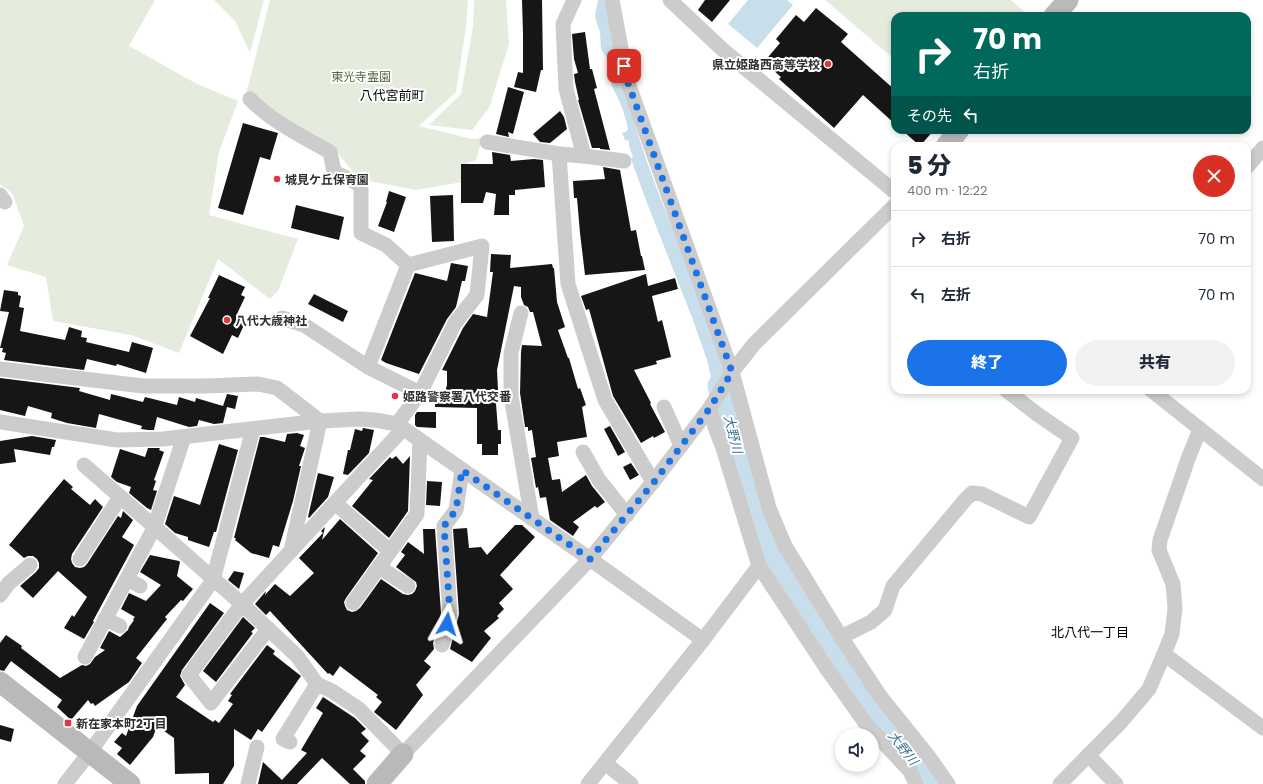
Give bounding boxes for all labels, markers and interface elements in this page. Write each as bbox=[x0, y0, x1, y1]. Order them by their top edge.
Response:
text: 70 m bbox=[973, 20, 1042, 59]
icon: right bbox=[907, 28, 959, 80]
pin bbox=[607, 49, 641, 83]
icon: arrive bbox=[613, 55, 635, 77]
place label: 県立姫路西高等学校 bbox=[712, 56, 820, 73]
marker: 県立姫路西高等学校 bbox=[823, 59, 833, 69]
text: 右折 bbox=[973, 59, 1009, 84]
park label: 東光寺霊園 bbox=[331, 68, 391, 85]
district label: 八代宮前町 bbox=[359, 86, 425, 105]
icon: left bbox=[960, 104, 982, 126]
text: その先 bbox=[907, 105, 952, 126]
text: 5 分 bbox=[907, 149, 951, 182]
button: close bbox=[1193, 155, 1235, 197]
place label: 城見ケ丘保育園 bbox=[285, 171, 369, 188]
marker: 城見ケ丘保育園 bbox=[272, 174, 282, 184]
text: 400 m · 12:22 bbox=[907, 181, 987, 200]
icon: right bbox=[907, 228, 929, 250]
text: 右折 bbox=[941, 228, 971, 249]
text: 70 m bbox=[1198, 228, 1235, 249]
icon: left bbox=[907, 284, 929, 306]
text: 左折 bbox=[941, 284, 971, 305]
text: 70 m bbox=[1198, 284, 1235, 305]
place label: 八代大歳神社 bbox=[235, 312, 307, 329]
marker: 八代大歳神社 bbox=[222, 315, 232, 325]
button: 終了 bbox=[907, 340, 1067, 386]
button: 共有 bbox=[1075, 340, 1235, 386]
place label: 姫路警察署八代交番 bbox=[403, 388, 512, 405]
marker: 姫路警察署八代交番 bbox=[390, 391, 400, 401]
water label: 大野川 bbox=[719, 413, 747, 457]
position arrow bbox=[426, 603, 468, 645]
district label: 北八代一丁目 bbox=[1051, 623, 1129, 642]
place label: 新在家本町2丁目 bbox=[76, 715, 167, 732]
marker: 新在家本町2丁目 bbox=[63, 718, 73, 728]
water label: 大野川 bbox=[884, 727, 924, 771]
map controls bbox=[835, 728, 879, 772]
button: sound bbox=[835, 728, 879, 772]

